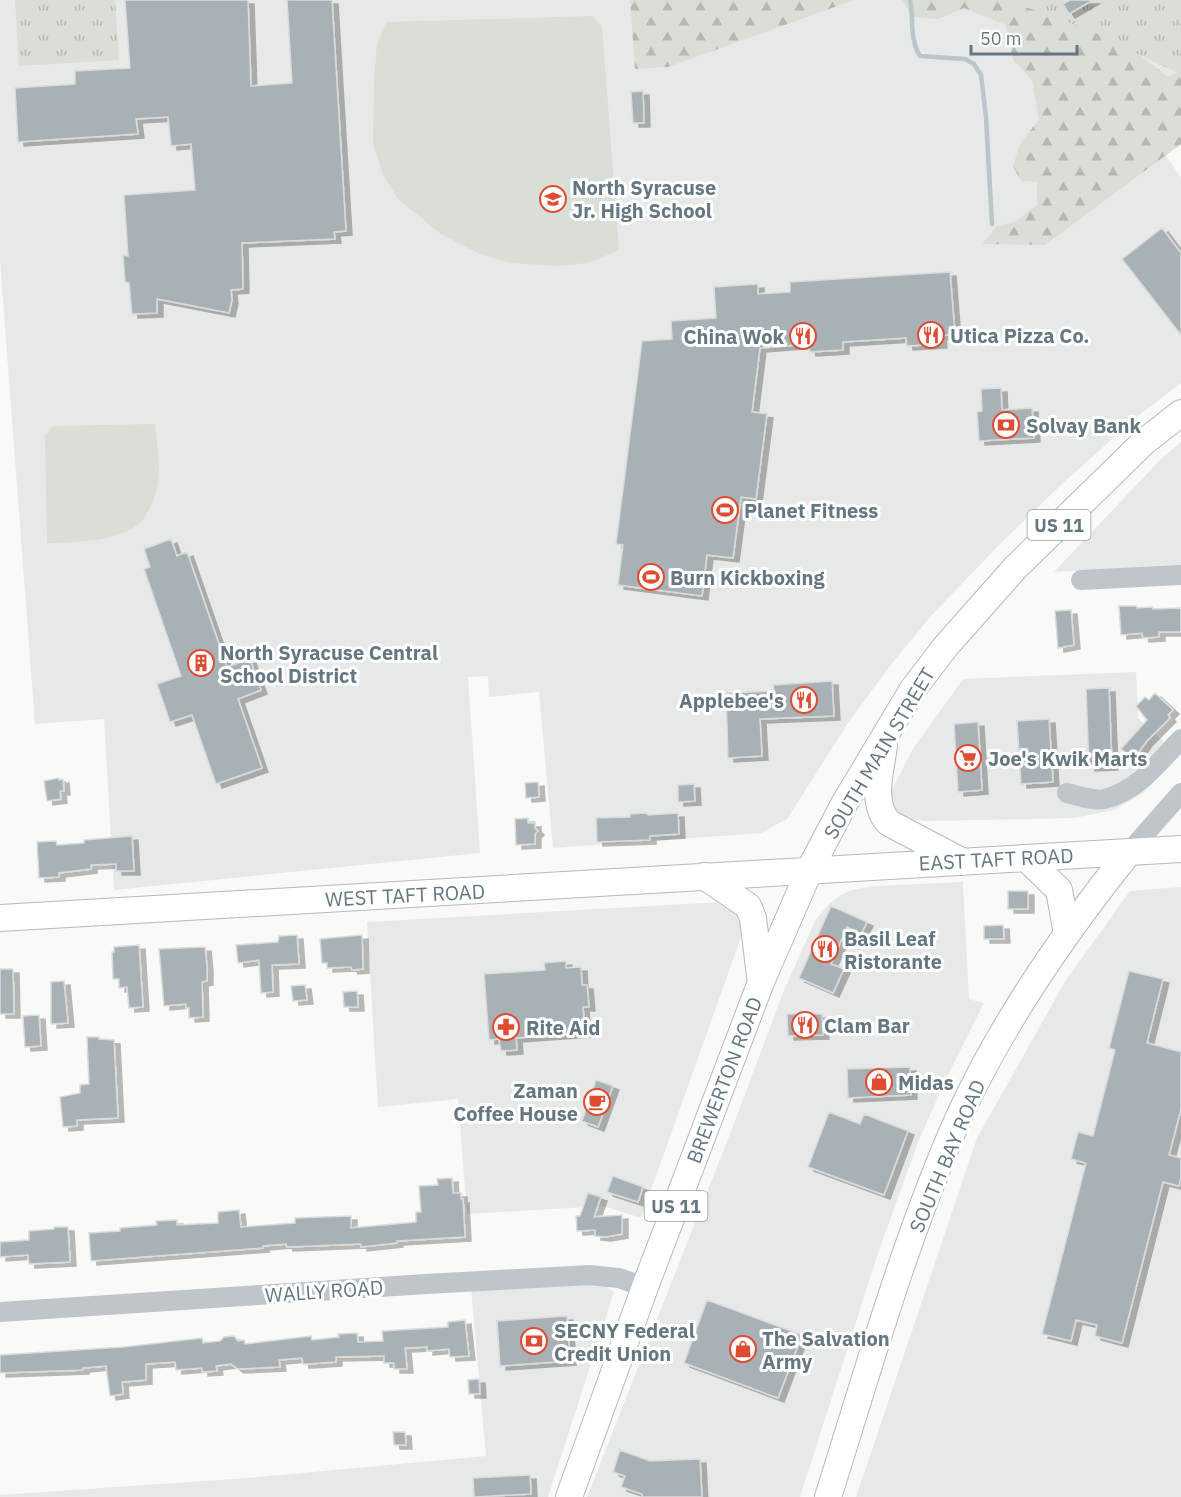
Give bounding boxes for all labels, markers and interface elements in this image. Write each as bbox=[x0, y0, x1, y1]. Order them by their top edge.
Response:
scale bar bbox=[971, 18, 1078, 56]
text: 50 m bbox=[980, 27, 1022, 50]
place label: North Syracuse Jr. High School bbox=[572, 174, 716, 224]
school or university icon: North Syracuse Jr. High School bbox=[538, 184, 568, 214]
restaurant icon: Utica Pizza Co. bbox=[916, 320, 946, 350]
restaurant icon: China Wok bbox=[788, 321, 818, 351]
place label: Utica Pizza Co. bbox=[950, 322, 1090, 349]
place label: China Wok bbox=[684, 323, 784, 350]
bank icon: Solvay Bank bbox=[991, 410, 1021, 440]
place label: Solvay Bank bbox=[1026, 412, 1142, 439]
sports icon: Planet Fitness bbox=[710, 495, 740, 525]
place label: Planet Fitness bbox=[744, 497, 878, 524]
road number: US 11 bbox=[1028, 510, 1090, 540]
sports icon: Burn Kickboxing bbox=[636, 562, 666, 592]
place label: Burn Kickboxing bbox=[670, 564, 825, 591]
place label: North Syracuse Central School District bbox=[220, 639, 438, 689]
building icon: North Syracuse Central School District bbox=[186, 648, 216, 678]
street label: SOUTH MAIN STREET bbox=[817, 662, 941, 844]
restaurant icon: Applebee's bbox=[789, 685, 819, 715]
place label: Applebee's bbox=[679, 687, 784, 714]
supermarket icon: Joe's Kwik Marts bbox=[953, 743, 983, 773]
place label: Joe's Kwik Marts bbox=[988, 745, 1147, 772]
street label: EAST TAFT ROAD bbox=[918, 841, 1074, 877]
street label: WEST TAFT ROAD bbox=[324, 877, 486, 913]
place label: Basil Leaf Ristorante bbox=[844, 925, 942, 975]
restaurant icon: Basil Leaf Ristorante bbox=[810, 934, 840, 964]
street label: BREWERTON ROAD bbox=[680, 993, 768, 1167]
restaurant icon: Clam Bar bbox=[790, 1010, 820, 1040]
pharmacy icon: Rite Aid bbox=[491, 1012, 521, 1042]
place label: Clam Bar bbox=[824, 1012, 910, 1039]
place label: Rite Aid bbox=[526, 1014, 600, 1041]
shop icon: Midas bbox=[864, 1067, 894, 1097]
place label: Midas bbox=[898, 1069, 954, 1096]
street label: SOUTH BAY ROAD bbox=[903, 1075, 991, 1237]
place label: Zaman Coffee House bbox=[453, 1077, 578, 1127]
cafe icon: Zaman Coffee House bbox=[582, 1087, 612, 1117]
road number: US 11 bbox=[644, 1191, 708, 1221]
street label: WALLY ROAD bbox=[264, 1273, 384, 1309]
place label: SECNY Federal Credit Union bbox=[554, 1317, 695, 1367]
place label: The Salvation Army bbox=[762, 1325, 890, 1375]
bank icon: SECNY Federal Credit Union bbox=[519, 1326, 549, 1356]
shop icon: The Salvation Army bbox=[728, 1334, 758, 1364]

